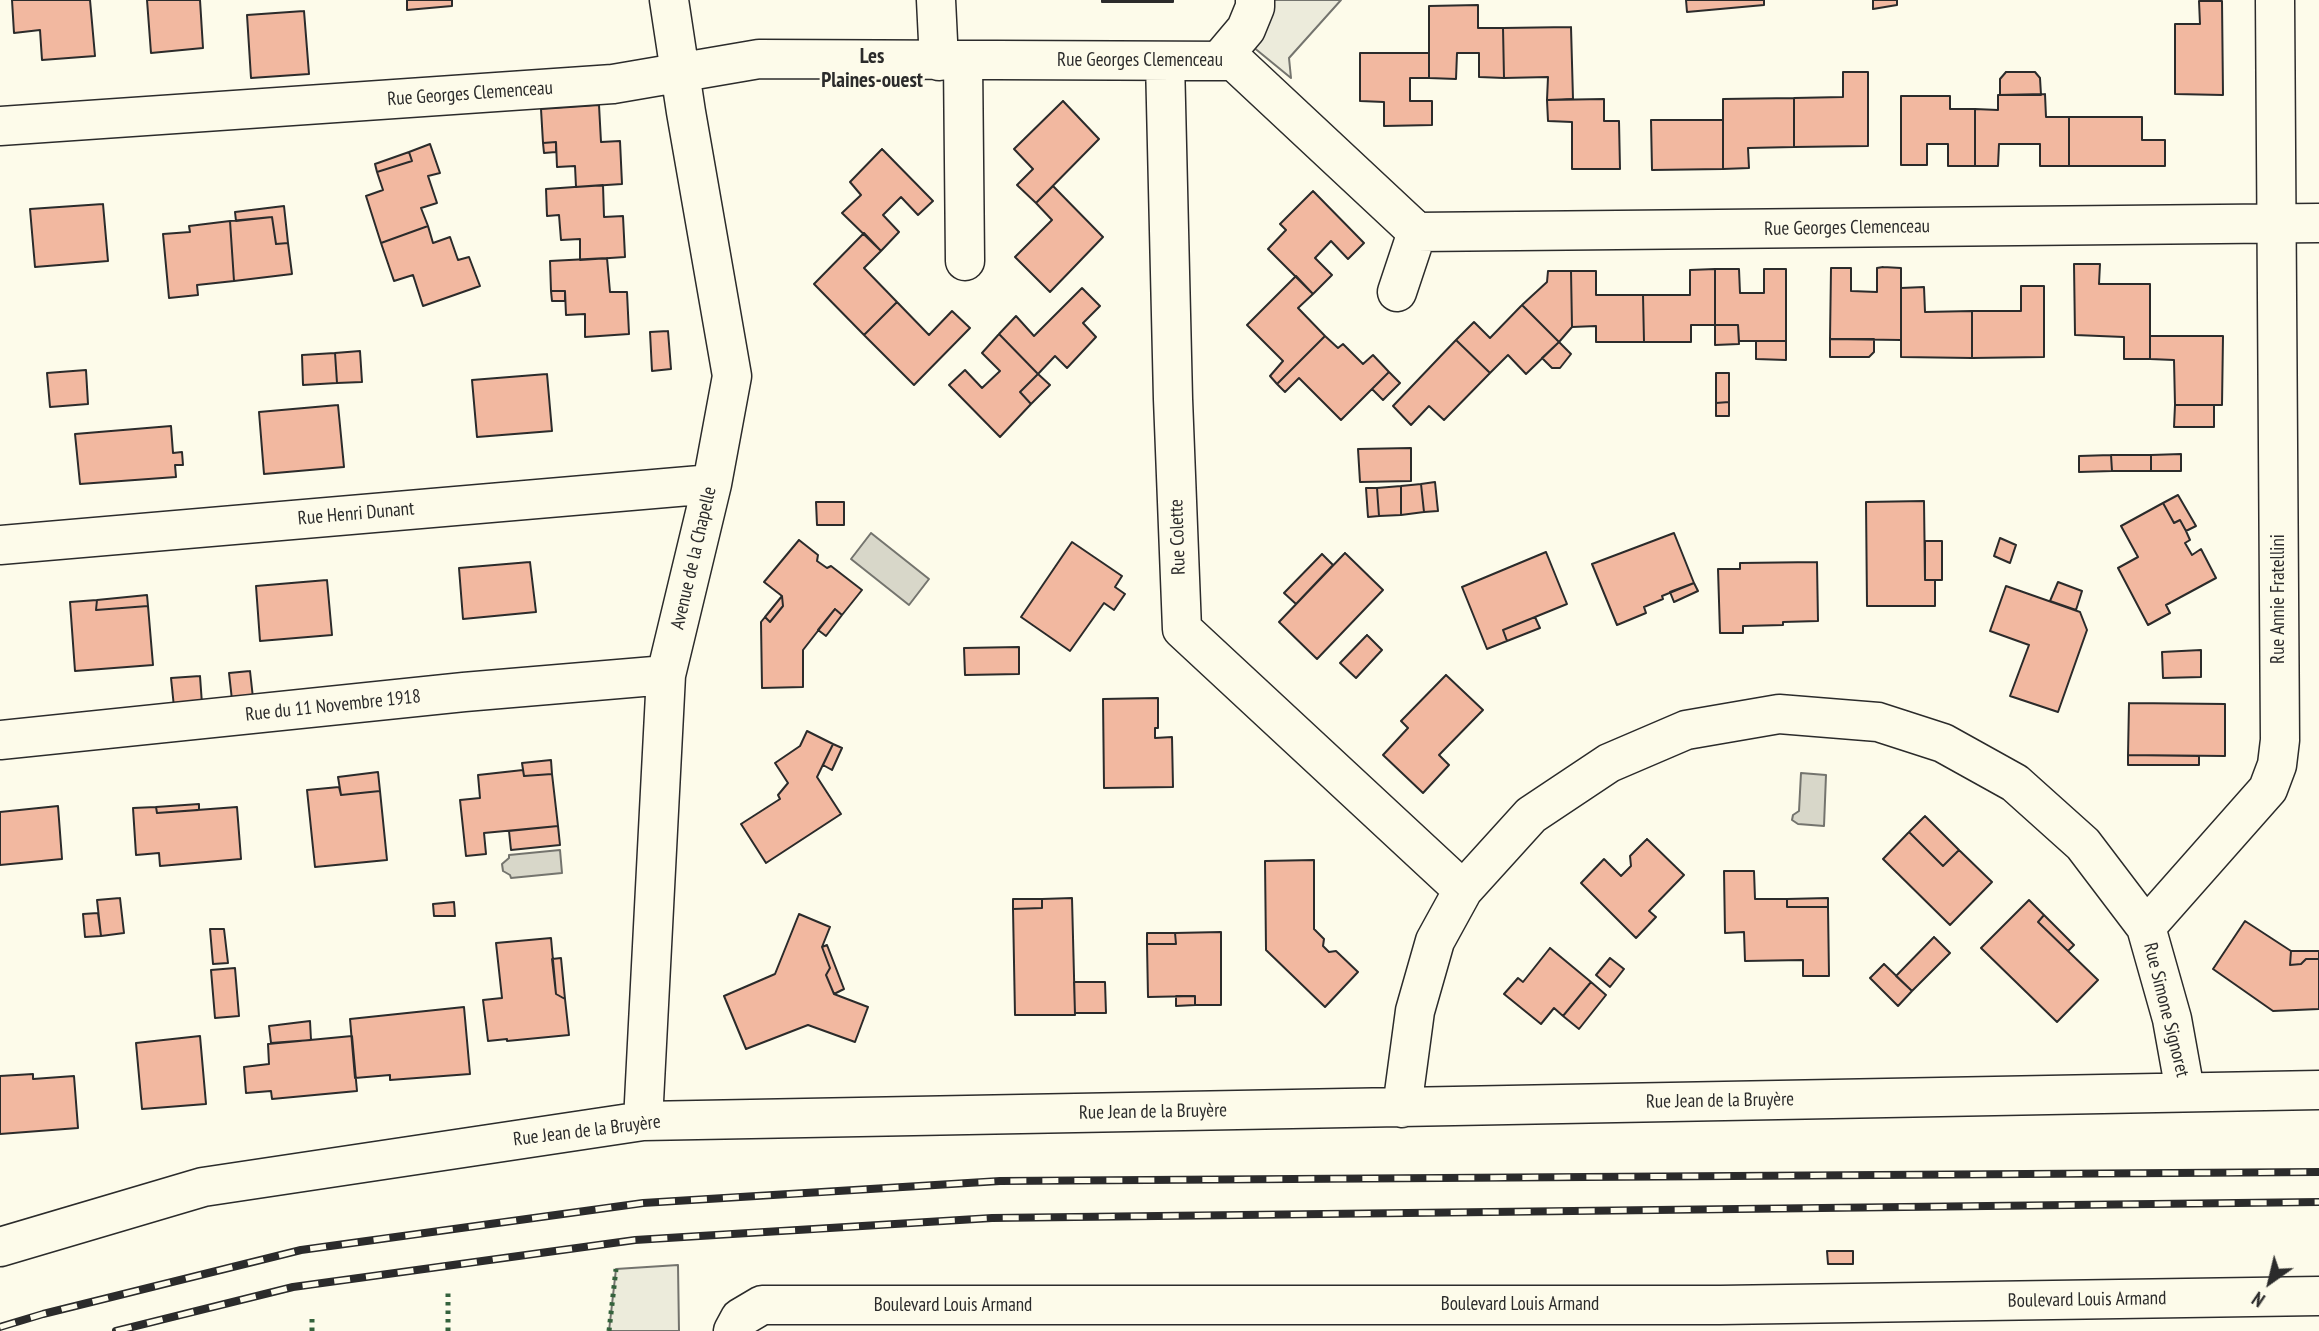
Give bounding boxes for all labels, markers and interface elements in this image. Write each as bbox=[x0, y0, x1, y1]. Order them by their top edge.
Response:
district label: Les Plaines-ouest bbox=[821, 44, 923, 94]
street label: Rue Georges Clemenceau bbox=[1057, 50, 1223, 72]
street label: Rue Georges Clemenceau bbox=[386, 77, 554, 111]
street label: Rue Georges Clemenceau bbox=[1764, 215, 1930, 241]
street label: Avenue de la Chapelle bbox=[667, 484, 721, 632]
street label: Rue Henri Dunant bbox=[297, 498, 415, 530]
street label: Rue Colette bbox=[1165, 499, 1191, 575]
street label: Rue Annie Fratellini bbox=[2268, 534, 2290, 664]
street label: Rue du 11 Novembre 1918 bbox=[244, 685, 422, 727]
street label: Rue Simone Signoret bbox=[2138, 940, 2194, 1080]
street label: Rue Jean de la Bruyère bbox=[1646, 1088, 1794, 1114]
street label: Rue Jean de la Bruyère bbox=[1079, 1099, 1227, 1125]
street label: Rue Jean de la Bruyère bbox=[512, 1111, 662, 1151]
north arrow bbox=[2235, 1247, 2305, 1317]
street label: Boulevard Louis Armand bbox=[2008, 1287, 2166, 1313]
text: N bbox=[2247, 1287, 2269, 1312]
street label: Boulevard Louis Armand bbox=[1441, 1294, 1599, 1316]
street label: Boulevard Louis Armand bbox=[874, 1295, 1032, 1317]

